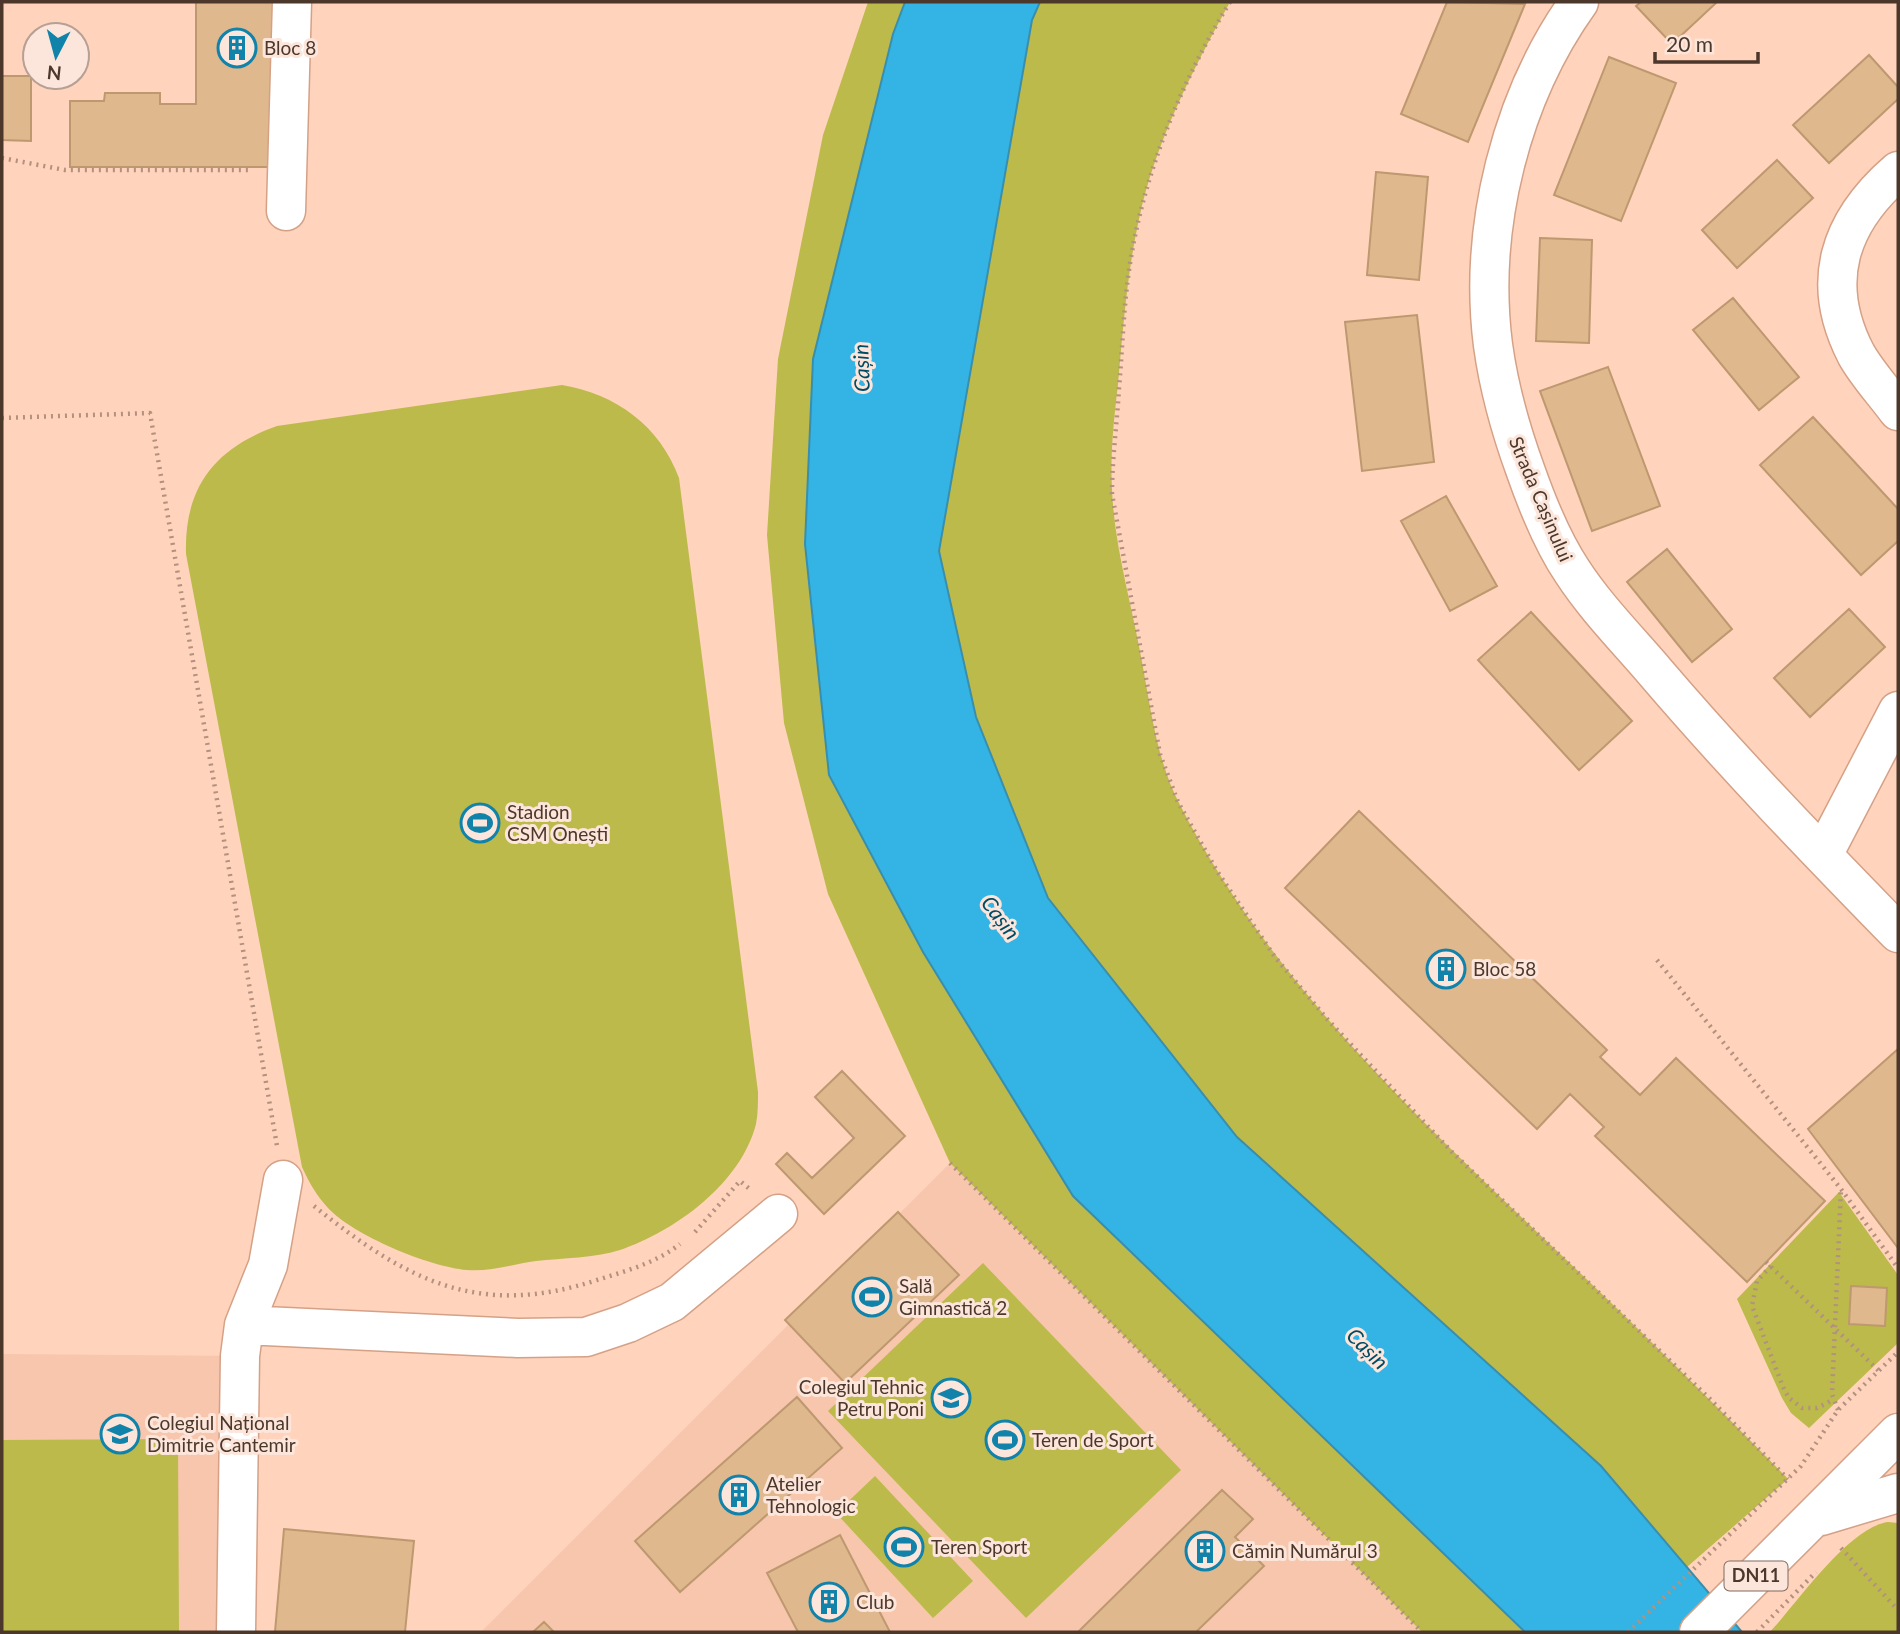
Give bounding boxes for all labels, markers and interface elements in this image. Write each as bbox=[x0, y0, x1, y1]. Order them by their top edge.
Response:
north arrow bbox=[21, 21, 91, 91]
scale bar bbox=[1655, 21, 1758, 65]
building icon: Bloc 8 bbox=[216, 27, 258, 69]
text: 20 m bbox=[1666, 31, 1713, 56]
place label: Bloc 8 bbox=[264, 36, 316, 59]
text: N bbox=[46, 61, 63, 86]
water label: Cașin bbox=[847, 344, 874, 393]
street label: Strada Cașinului bbox=[1505, 433, 1578, 565]
place label: Stadion CSM Onești bbox=[507, 800, 608, 845]
sports icon: Stadion CSM Onești bbox=[459, 802, 501, 844]
water label: Cașin bbox=[977, 890, 1026, 944]
building icon: Bloc 58 bbox=[1425, 948, 1467, 990]
place label: Bloc 58 bbox=[1473, 957, 1536, 980]
place label: Sală Gimnastică 2 bbox=[899, 1274, 1007, 1319]
sports icon: Sală Gimnastică 2 bbox=[851, 1276, 893, 1318]
water label: Cașin bbox=[1342, 1322, 1394, 1374]
place label: Colegiul Tehnic Petru Poni bbox=[799, 1375, 924, 1420]
school or university icon: Colegiul Tehnic Petru Poni bbox=[930, 1377, 972, 1419]
place label: Colegiul Național Dimitrie Cantemir bbox=[147, 1411, 296, 1456]
school or university icon: Colegiul Național Dimitrie Cantemir bbox=[99, 1413, 141, 1455]
sports icon: Teren de Sport bbox=[984, 1419, 1026, 1461]
place label: Teren de Sport bbox=[1032, 1428, 1154, 1451]
place label: Atelier Tehnologic bbox=[766, 1472, 856, 1517]
building icon: Atelier Tehnologic bbox=[718, 1474, 760, 1516]
sports icon: Teren Sport bbox=[883, 1526, 925, 1568]
building icon: Cămin Numărul 3 bbox=[1184, 1530, 1226, 1572]
place label: Teren Sport bbox=[931, 1535, 1027, 1558]
place label: Cămin Numărul 3 bbox=[1232, 1539, 1378, 1562]
road number: DN11 bbox=[1724, 1562, 1788, 1590]
building icon: Club bbox=[808, 1581, 850, 1623]
place label: Club bbox=[856, 1590, 894, 1613]

